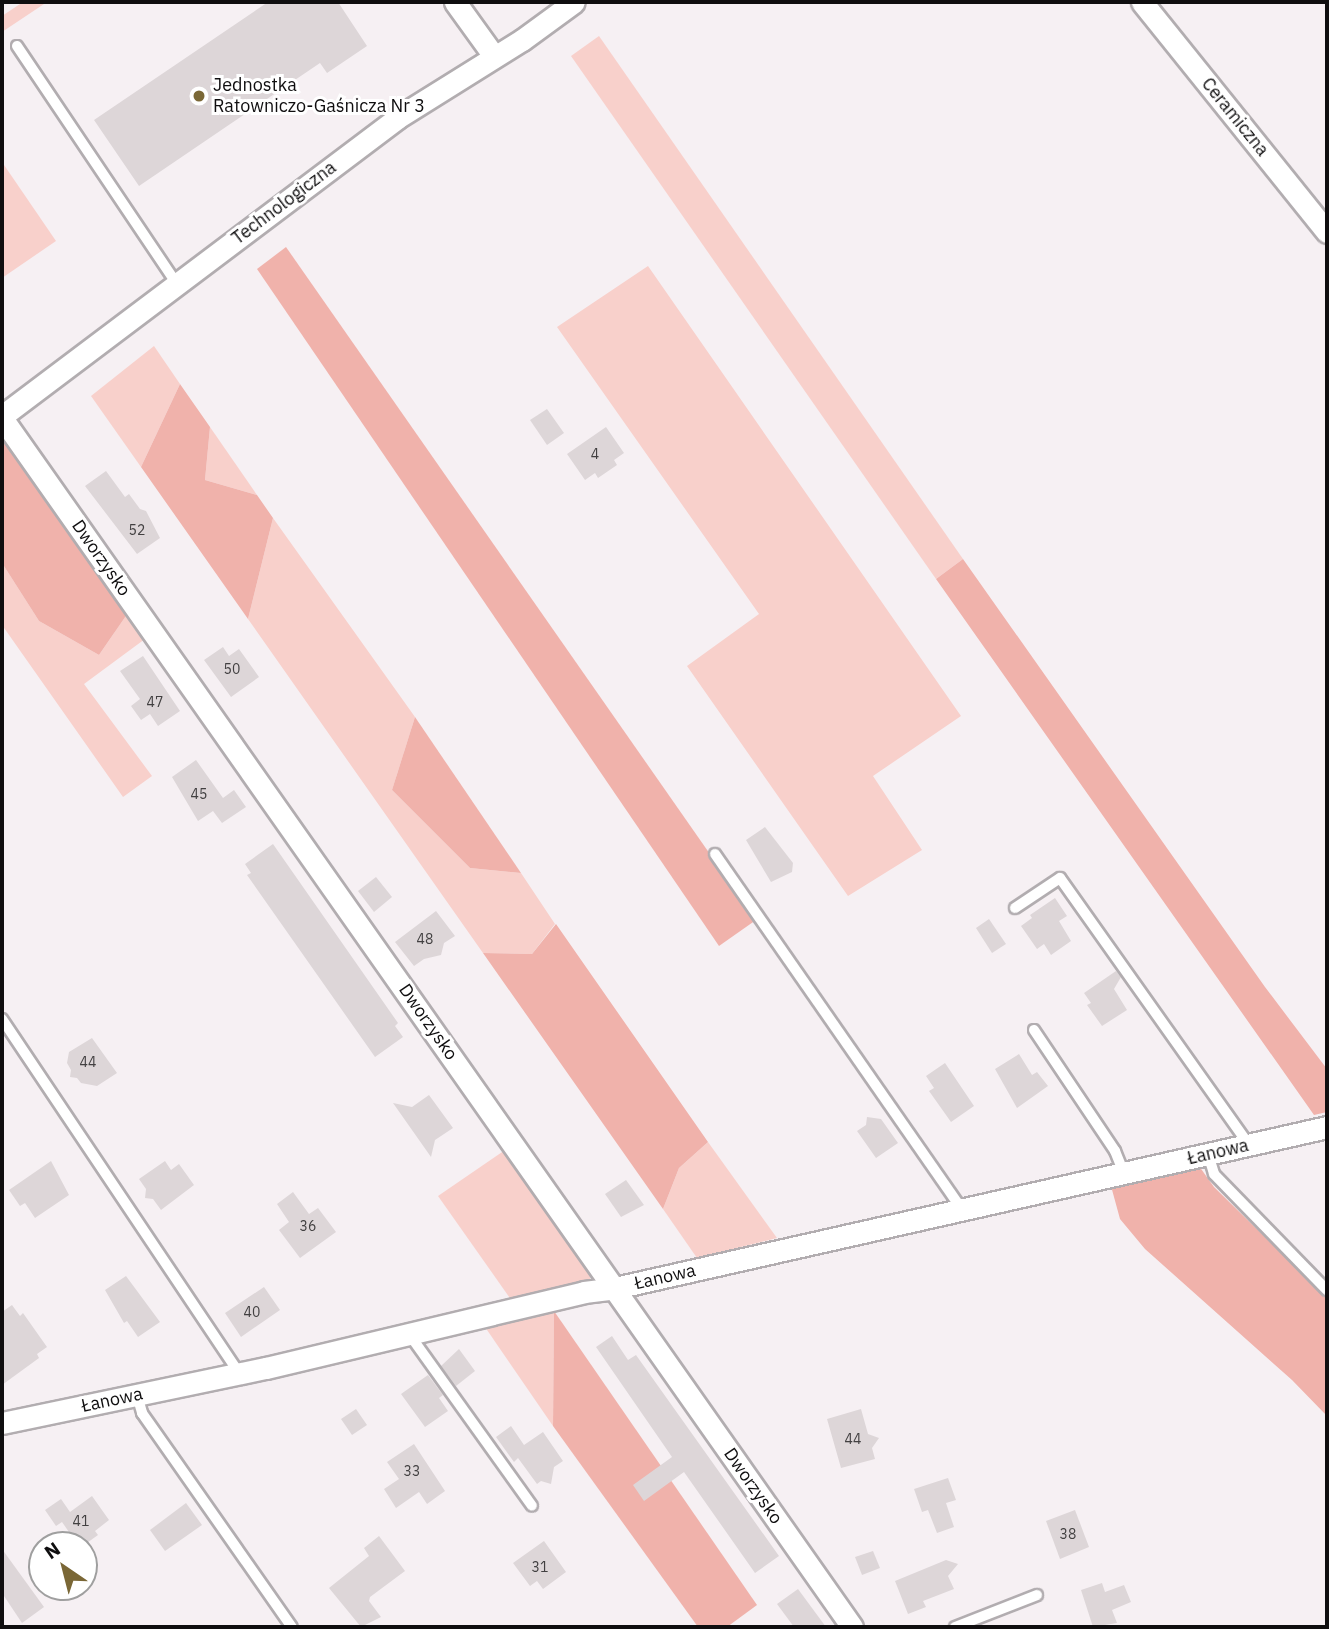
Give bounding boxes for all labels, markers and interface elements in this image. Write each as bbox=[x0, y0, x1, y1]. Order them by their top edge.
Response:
street label: Ceramiczna bbox=[1197, 73, 1273, 161]
place label: Jednostka Ratowniczo-Gaśnicza Nr 3 bbox=[213, 75, 425, 118]
marker: Jednostka Ratowniczo-Gaśnicza Nr 3 bbox=[191, 88, 207, 104]
street label: Technologiczna bbox=[228, 157, 340, 249]
house number: 4 bbox=[591, 446, 599, 462]
street label: Dworzysko bbox=[67, 516, 135, 600]
house number: 52 bbox=[129, 522, 145, 538]
house number: 50 bbox=[224, 661, 240, 677]
house number: 47 bbox=[147, 694, 163, 710]
house number: 45 bbox=[191, 786, 207, 802]
house number: 48 bbox=[417, 931, 433, 947]
street label: Dworzysko bbox=[394, 980, 462, 1064]
house number: 44 bbox=[80, 1054, 96, 1070]
street label: Łanowa bbox=[1185, 1134, 1251, 1170]
house number: 36 bbox=[300, 1218, 316, 1234]
street label: Łanowa bbox=[632, 1259, 698, 1295]
house number: 40 bbox=[244, 1304, 260, 1320]
street label: Łanowa bbox=[79, 1383, 145, 1417]
house number: 44 bbox=[845, 1431, 861, 1447]
street label: Dworzysko bbox=[719, 1444, 787, 1528]
house number: 33 bbox=[404, 1463, 420, 1479]
house number: 41 bbox=[73, 1513, 89, 1529]
house number: 38 bbox=[1060, 1526, 1076, 1542]
north arrow bbox=[28, 1531, 98, 1601]
text: N bbox=[40, 1537, 65, 1564]
house number: 31 bbox=[532, 1559, 548, 1575]

